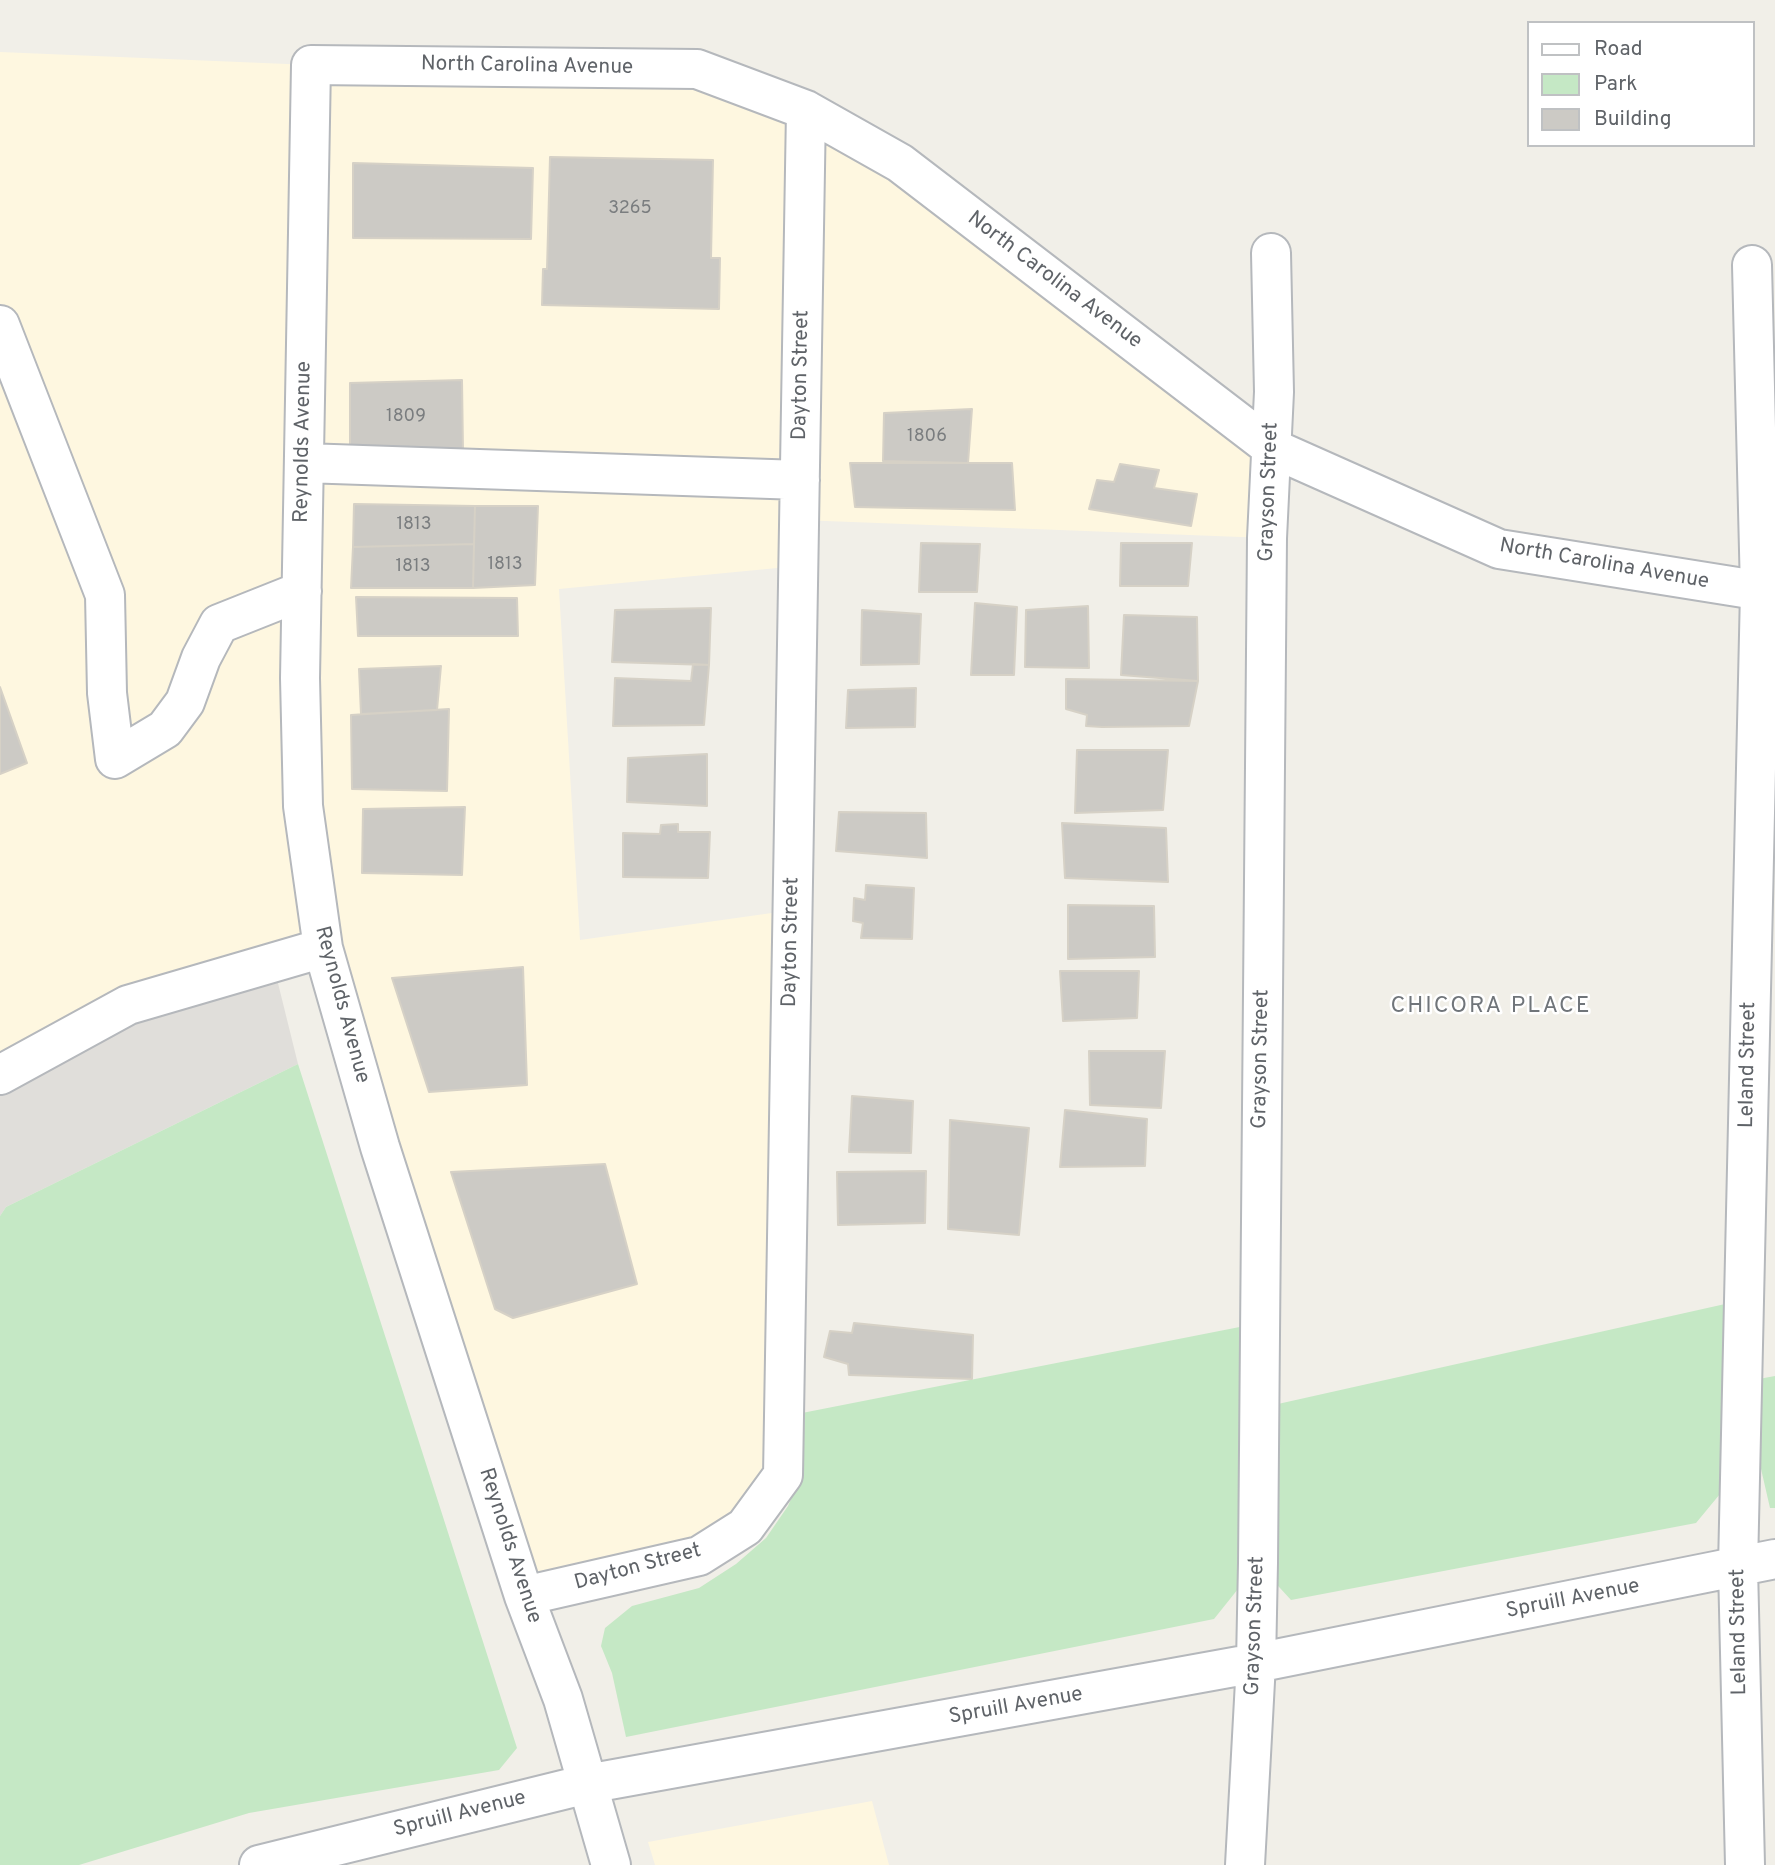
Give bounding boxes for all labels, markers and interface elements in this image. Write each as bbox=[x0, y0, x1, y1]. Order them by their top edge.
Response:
legend bbox=[1526, 21, 1754, 147]
text: Road bbox=[1594, 36, 1643, 63]
street label: North Carolina Avenue bbox=[421, 53, 633, 81]
text: Park bbox=[1594, 71, 1637, 98]
text: Building bbox=[1594, 106, 1672, 133]
house number: 3265 bbox=[608, 198, 652, 220]
street label: North Carolina Avenue bbox=[962, 207, 1146, 355]
street label: Dayton Street bbox=[788, 310, 816, 440]
street label: Reynolds Avenue bbox=[290, 361, 318, 523]
house number: 1809 bbox=[386, 406, 426, 428]
street label: Grayson Street bbox=[1255, 422, 1285, 562]
house number: 1806 bbox=[907, 426, 947, 448]
house number: 1813 bbox=[396, 514, 432, 536]
street label: North Carolina Avenue bbox=[1497, 534, 1711, 596]
house number: 1813 bbox=[487, 554, 523, 576]
house number: 1813 bbox=[395, 556, 431, 578]
street label: Dayton Street bbox=[778, 877, 806, 1007]
street label: Reynolds Avenue bbox=[308, 924, 374, 1086]
street label: Grayson Street bbox=[1248, 989, 1276, 1129]
district label: CHICORA PLACE bbox=[1392, 993, 1590, 1021]
street label: Leland Street bbox=[1735, 1002, 1763, 1128]
street label: Reynolds Avenue bbox=[472, 1465, 546, 1627]
street label: Dayton Street bbox=[572, 1539, 704, 1597]
street label: Grayson Street bbox=[1241, 1556, 1271, 1696]
street label: Leland Street bbox=[1726, 1569, 1754, 1695]
street label: Spruill Avenue bbox=[1504, 1575, 1642, 1625]
street label: Spruill Avenue bbox=[947, 1683, 1085, 1731]
street label: Spruill Avenue bbox=[391, 1786, 529, 1844]

